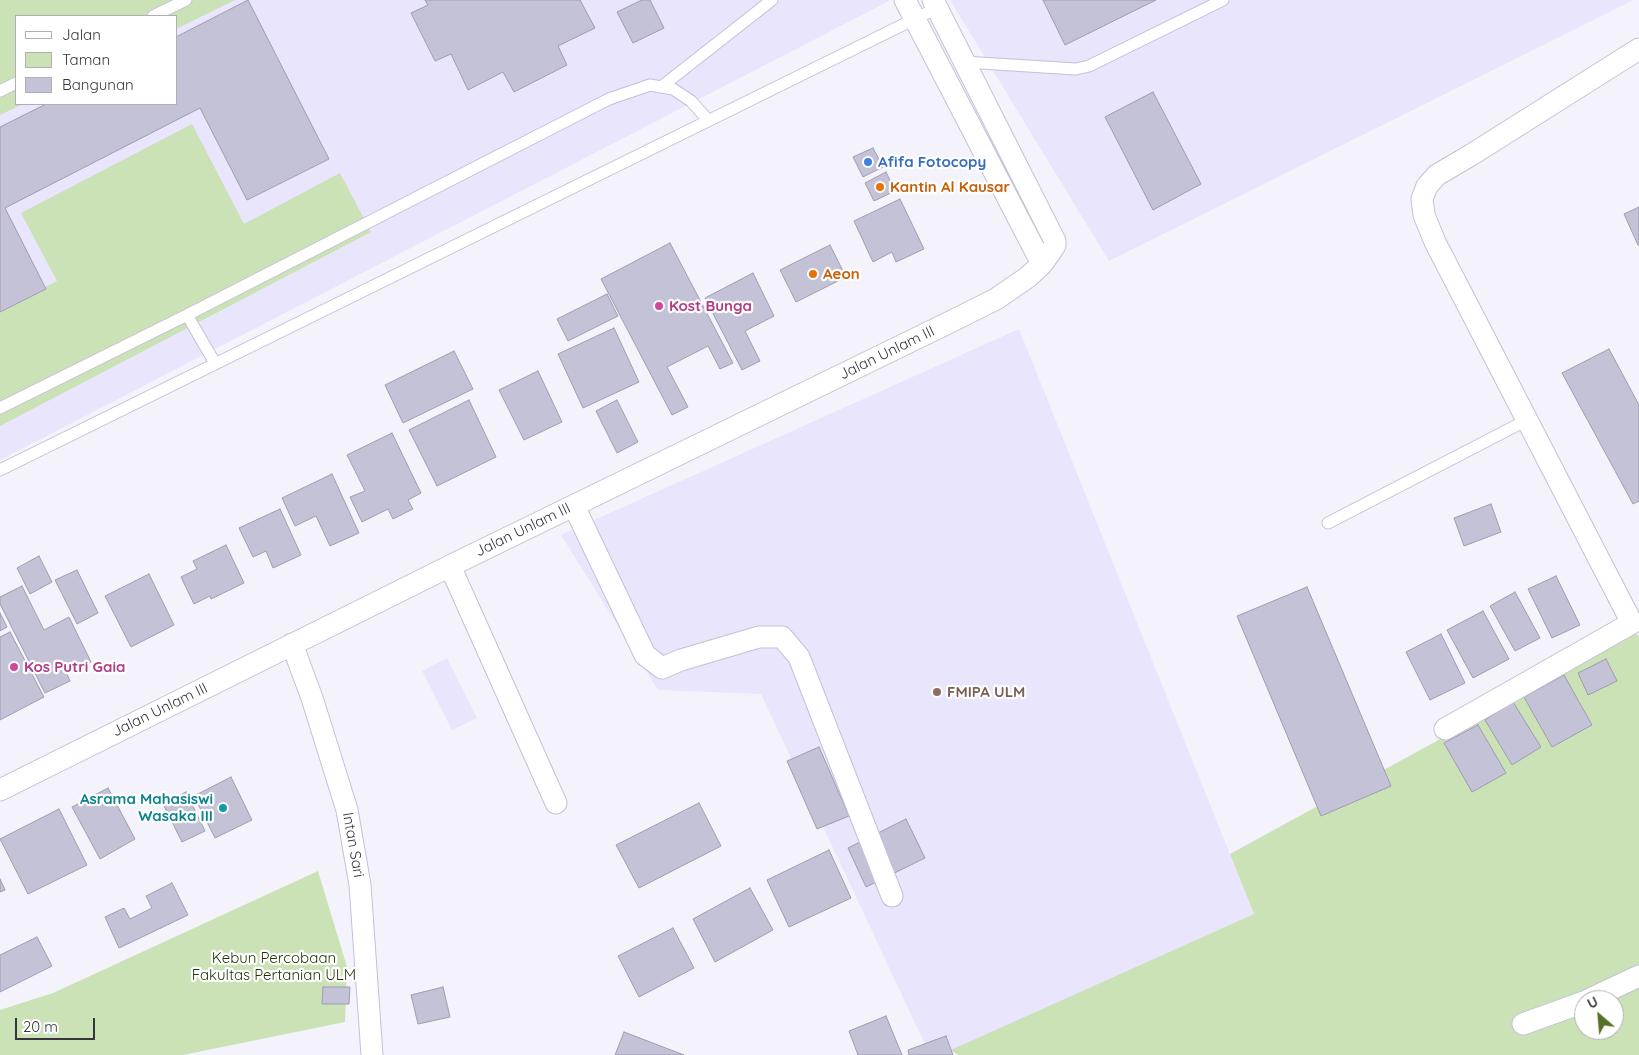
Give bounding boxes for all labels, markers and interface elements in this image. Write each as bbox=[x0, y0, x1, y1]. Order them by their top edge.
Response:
legend bbox=[15, 15, 178, 105]
text: Jalan bbox=[62, 25, 101, 44]
text: Taman bbox=[62, 50, 110, 69]
text: Bangunan bbox=[62, 75, 134, 94]
place label: Afifa Fotocopy bbox=[878, 153, 986, 171]
marker: Afifa Fotocopy bbox=[862, 156, 874, 168]
place label: Kantin Al Kausar bbox=[890, 178, 1010, 196]
marker: Kantin Al Kausar bbox=[874, 181, 886, 193]
place label: Aeon bbox=[823, 265, 860, 283]
marker: Aeon bbox=[807, 268, 819, 280]
place label: Kost Bunga bbox=[669, 297, 752, 315]
marker: Kost Bunga bbox=[653, 300, 665, 312]
street label: Jalan Unlam III bbox=[836, 322, 938, 384]
street label: Jalan Unlam III bbox=[472, 499, 574, 561]
place label: Kos Putri Gaia bbox=[24, 658, 125, 676]
marker: Kos Putri Gaia bbox=[8, 661, 20, 673]
street label: Jalan Unlam III bbox=[109, 679, 211, 741]
place label: FMIPA ULM bbox=[947, 683, 1025, 701]
marker: FMIPA ULM bbox=[931, 686, 943, 698]
place label: Asrama Mahasiswi Wasaka III bbox=[80, 790, 213, 825]
marker: Asrama Mahasiswi Wasaka III bbox=[217, 802, 229, 814]
street label: Intan Sari bbox=[338, 811, 368, 879]
park label: Kebun Percobaan Fakultas Pertanian ULM bbox=[192, 949, 356, 984]
north arrow bbox=[1574, 990, 1624, 1040]
text: U bbox=[1584, 992, 1601, 1013]
scale bar bbox=[18, 1008, 98, 1040]
text: 20 m bbox=[23, 1017, 58, 1036]

